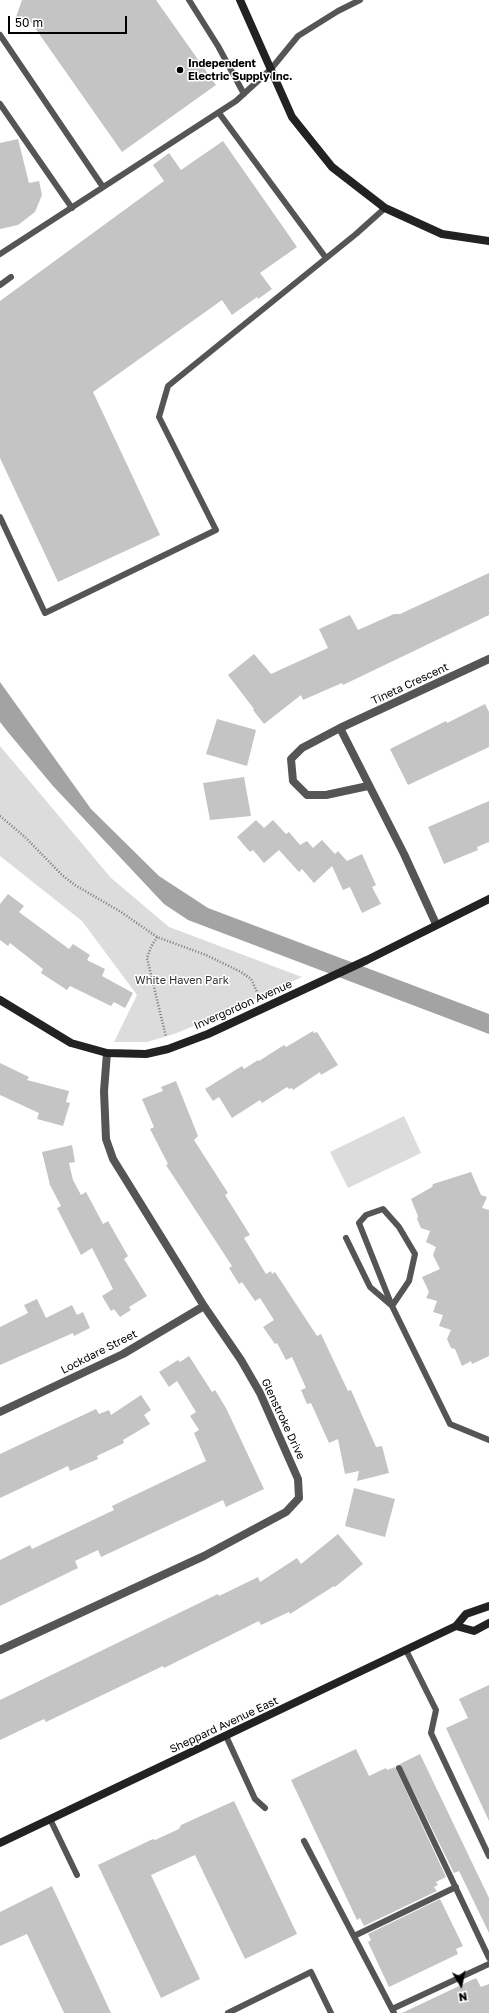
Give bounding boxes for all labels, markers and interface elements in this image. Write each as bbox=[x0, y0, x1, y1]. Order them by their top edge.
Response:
scale bar bbox=[10, 8, 129, 34]
text: 50 m bbox=[15, 15, 43, 30]
place label: Independent Electric Supply Inc. bbox=[188, 57, 292, 83]
marker: Independent Electric Supply Inc. bbox=[175, 65, 185, 75]
street label: Tineta Crescent bbox=[369, 660, 451, 708]
park label: White Haven Park bbox=[135, 974, 229, 988]
street label: Invergordon Avenue bbox=[192, 977, 294, 1033]
street label: Lockdare Street bbox=[59, 1327, 139, 1377]
street label: Glenstroke Drive bbox=[258, 1376, 308, 1462]
street label: Sheppard Avenue East bbox=[168, 1694, 280, 1756]
north arrow bbox=[441, 1965, 481, 2005]
text: N bbox=[458, 1990, 468, 2004]

